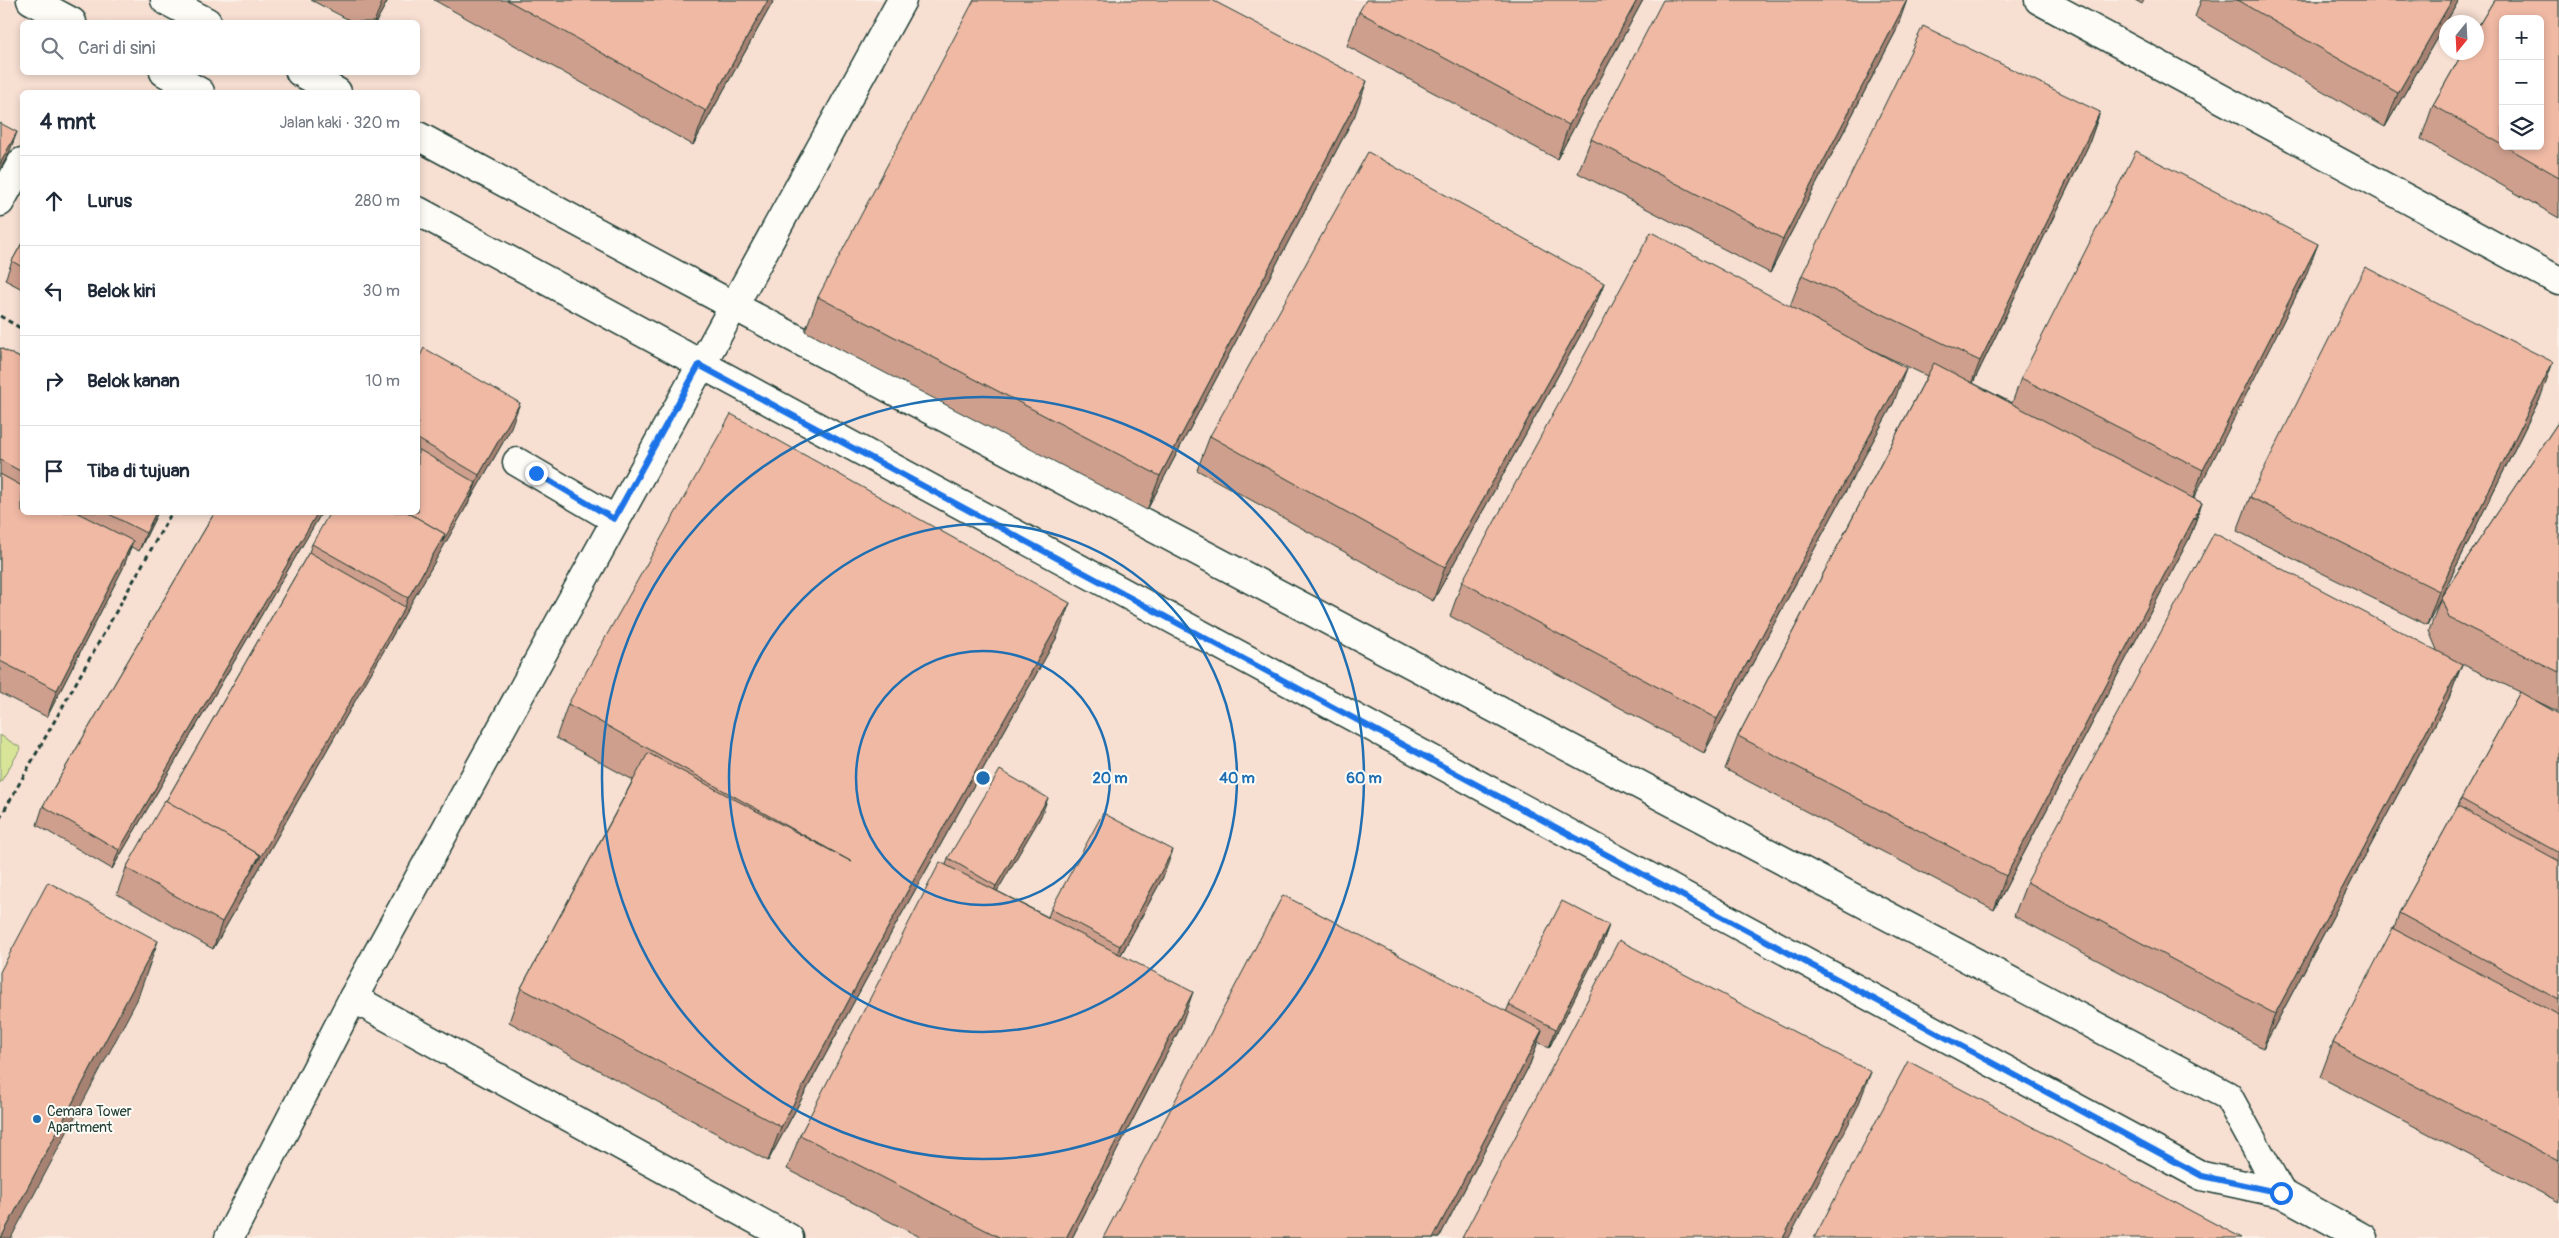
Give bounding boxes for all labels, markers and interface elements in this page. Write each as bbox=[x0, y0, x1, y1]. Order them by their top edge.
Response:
north arrow bbox=[2439, 15, 2484, 60]
map controls bbox=[2499, 15, 2544, 150]
button: + bbox=[2499, 15, 2544, 60]
search box bbox=[20, 20, 420, 75]
icon: search bbox=[38, 34, 66, 62]
text: Cari di sini bbox=[78, 36, 155, 60]
button: − bbox=[2499, 60, 2544, 105]
button: layers bbox=[2499, 105, 2544, 150]
text: 4 mnt bbox=[40, 109, 96, 136]
text: Jalan kaki · 320 m bbox=[279, 113, 400, 133]
icon: ahead bbox=[40, 187, 68, 215]
text: Lurus bbox=[87, 189, 132, 213]
text: 280 m bbox=[354, 191, 400, 211]
icon: left bbox=[40, 277, 68, 305]
text: Belok kiri bbox=[87, 279, 155, 303]
text: 30 m bbox=[362, 281, 400, 301]
icon: right bbox=[40, 367, 68, 395]
text: Belok kanan bbox=[87, 369, 180, 393]
text: 10 m bbox=[365, 371, 400, 391]
icon: arrive bbox=[40, 457, 68, 485]
text: Tiba di tujuan bbox=[87, 459, 190, 483]
route end bbox=[525, 462, 548, 485]
centre of rings bbox=[974, 769, 992, 787]
text: 20 m bbox=[1092, 769, 1128, 788]
text: 40 m bbox=[1219, 769, 1255, 788]
text: 60 m bbox=[1346, 769, 1382, 788]
place label: Cemara Tower Apartment bbox=[47, 1103, 132, 1136]
marker: Cemara Tower Apartment bbox=[31, 1113, 43, 1125]
route start bbox=[2270, 1182, 2293, 1205]

